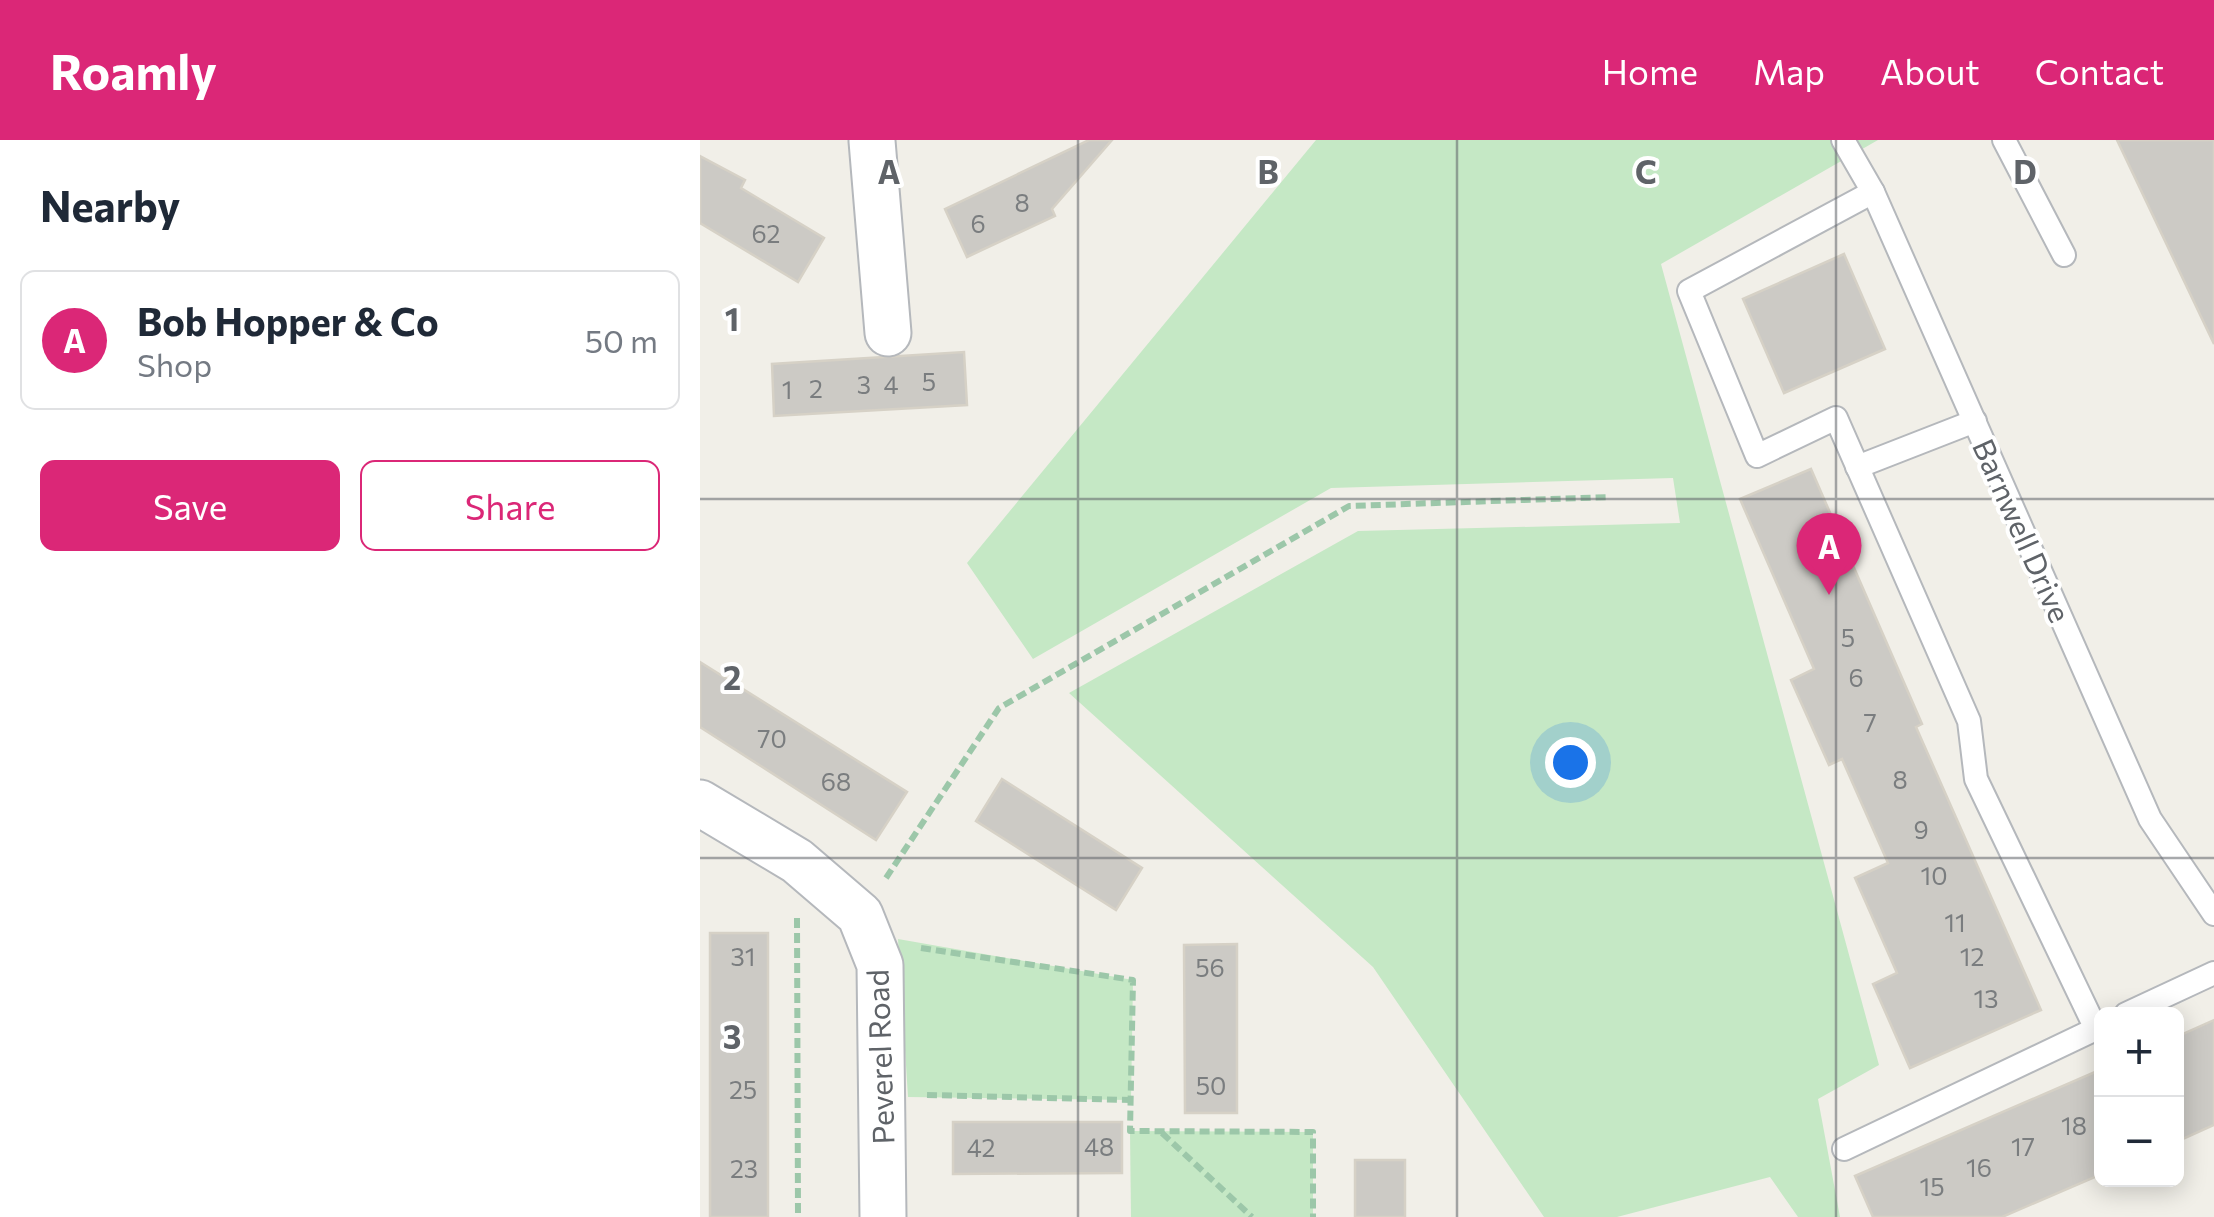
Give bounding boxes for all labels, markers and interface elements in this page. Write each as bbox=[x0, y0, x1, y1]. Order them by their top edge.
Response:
text: Roamly bbox=[50, 41, 217, 100]
text: Home bbox=[1602, 49, 1698, 92]
text: Map bbox=[1753, 49, 1825, 92]
text: About bbox=[1880, 49, 1980, 92]
text: Contact bbox=[2035, 49, 2164, 92]
text: A bbox=[878, 151, 901, 191]
text: B bbox=[1257, 151, 1279, 191]
text: C bbox=[1635, 151, 1657, 191]
text: D bbox=[2013, 151, 2037, 191]
text: Nearby bbox=[40, 179, 180, 231]
house number: 8 bbox=[1014, 187, 1030, 217]
house number: 6 bbox=[970, 208, 986, 238]
house number: 62 bbox=[752, 218, 780, 248]
text: Bob Hopper & Co bbox=[137, 297, 439, 344]
text: 1 bbox=[725, 298, 739, 338]
text: A bbox=[63, 320, 86, 360]
text: 50 m bbox=[585, 320, 658, 360]
text: Shop bbox=[137, 344, 212, 384]
house number: 5 bbox=[922, 366, 936, 396]
house number: 3 bbox=[857, 369, 871, 399]
house number: 4 bbox=[883, 369, 899, 399]
house number: 2 bbox=[809, 373, 823, 403]
house number: 1 bbox=[782, 374, 792, 404]
street label: Barnwell Drive bbox=[1966, 433, 2080, 627]
button: Save bbox=[40, 460, 340, 551]
button: Share bbox=[360, 460, 660, 551]
pin: A bbox=[1796, 512, 1862, 595]
house number: 5 bbox=[1841, 622, 1855, 652]
text: 2 bbox=[723, 657, 741, 697]
house number: 6 bbox=[1848, 662, 1864, 692]
house number: 7 bbox=[1863, 707, 1877, 737]
house number: 70 bbox=[757, 723, 787, 753]
your location bbox=[1545, 737, 1596, 788]
house number: 8 bbox=[1892, 764, 1908, 794]
house number: 68 bbox=[821, 766, 851, 796]
house number: 9 bbox=[1913, 814, 1929, 844]
house number: 10 bbox=[1920, 860, 1948, 890]
house number: 11 bbox=[1944, 907, 1966, 937]
house number: 31 bbox=[731, 941, 755, 971]
house number: 12 bbox=[1960, 941, 1984, 971]
house number: 56 bbox=[1195, 952, 1225, 982]
street label: Peverel Road bbox=[857, 969, 901, 1145]
house number: 13 bbox=[1974, 983, 1998, 1013]
map controls bbox=[2094, 1007, 2184, 1187]
button: + bbox=[2094, 1007, 2184, 1097]
text: 3 bbox=[723, 1016, 741, 1056]
house number: 50 bbox=[1196, 1070, 1226, 1100]
house number: 25 bbox=[729, 1074, 757, 1104]
button: − bbox=[2094, 1097, 2184, 1187]
house number: 18 bbox=[2061, 1110, 2087, 1140]
house number: 48 bbox=[1084, 1131, 1114, 1161]
house number: 17 bbox=[2011, 1131, 2035, 1161]
house number: 42 bbox=[967, 1132, 995, 1162]
house number: 16 bbox=[1966, 1152, 1992, 1182]
house number: 23 bbox=[730, 1153, 758, 1183]
house number: 15 bbox=[1919, 1171, 1945, 1201]

